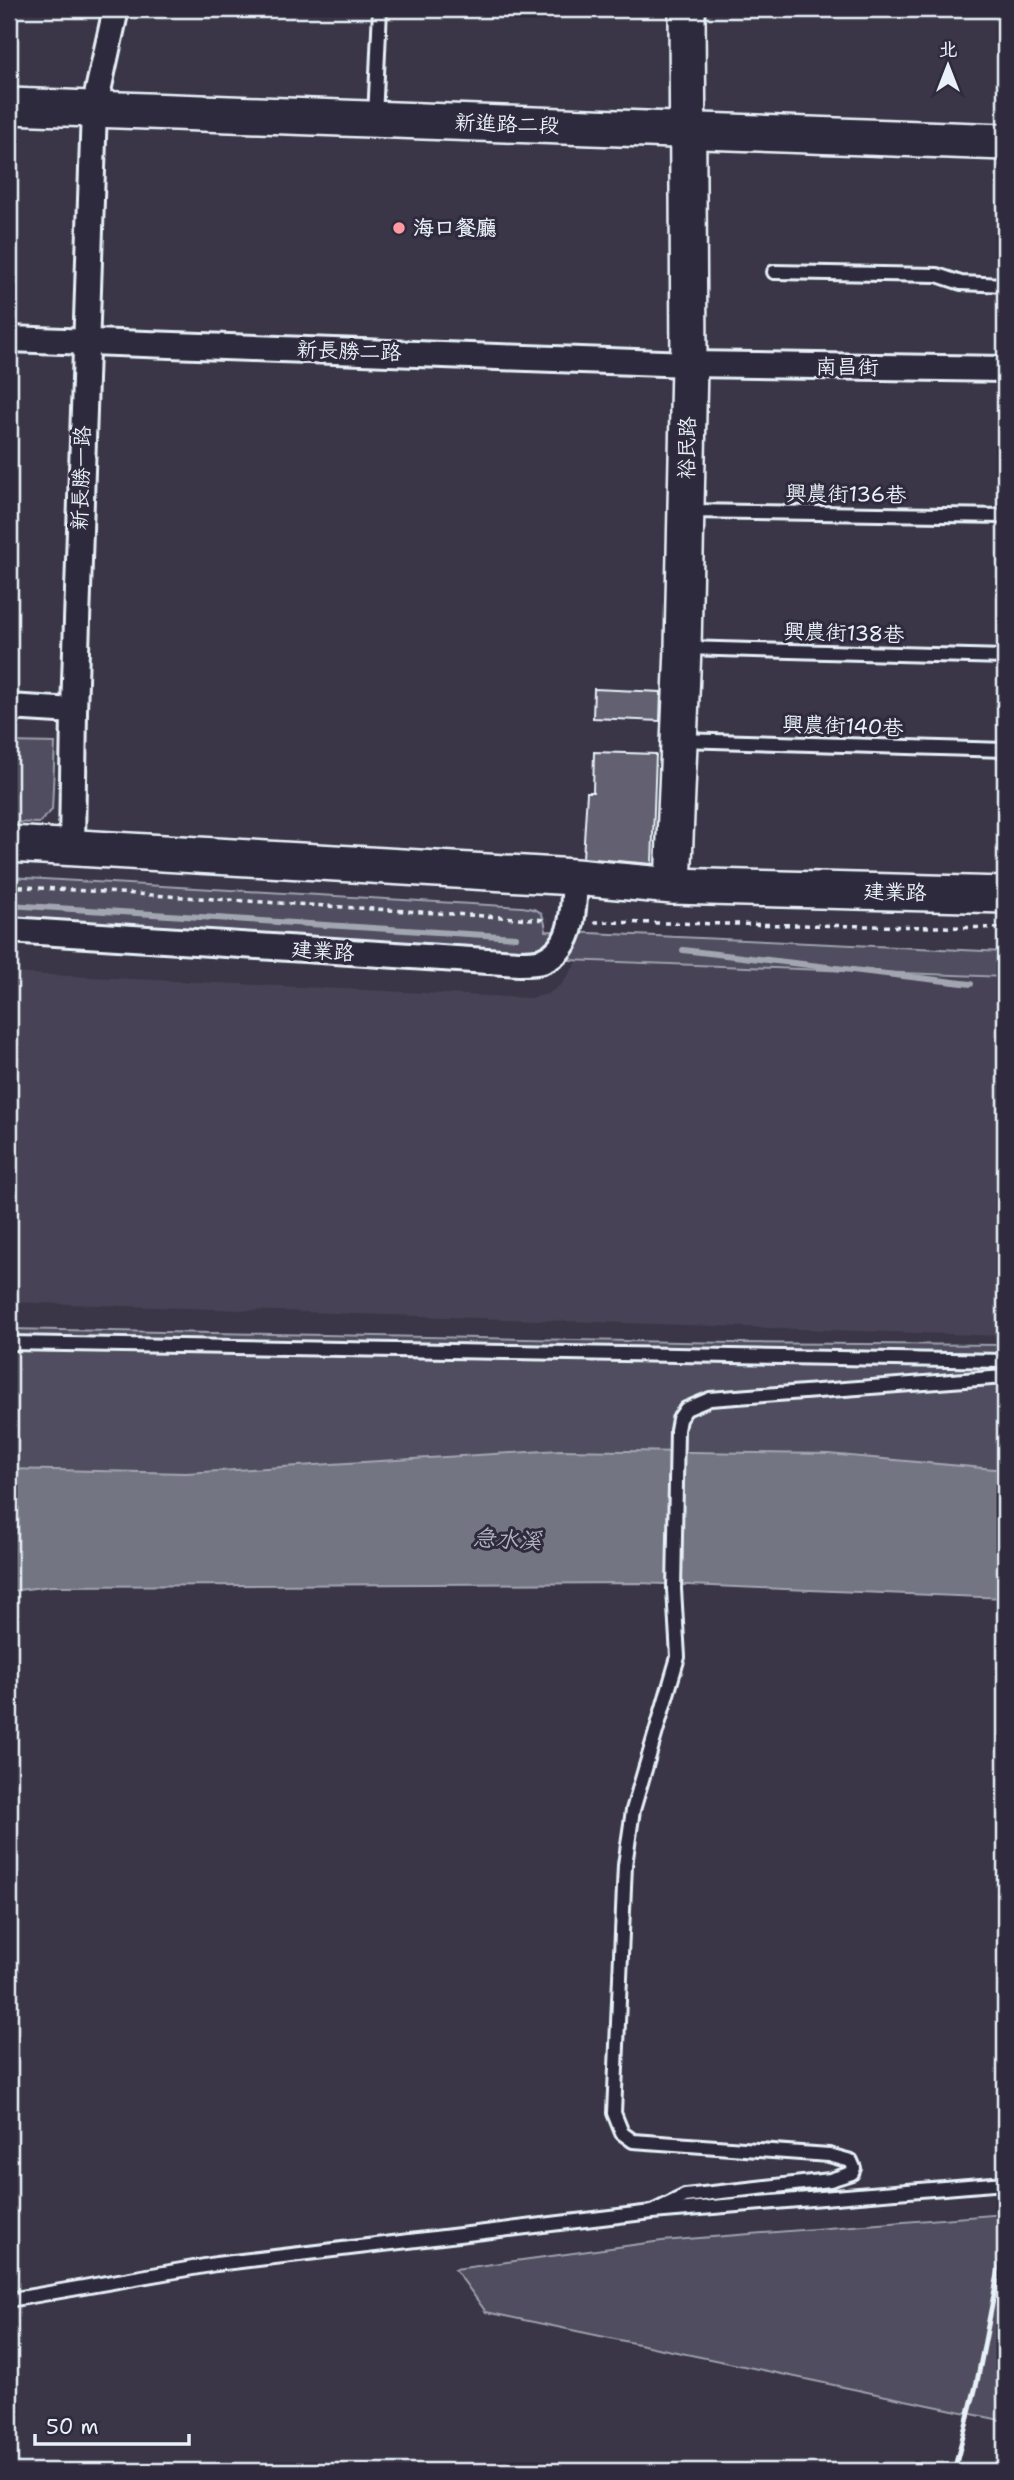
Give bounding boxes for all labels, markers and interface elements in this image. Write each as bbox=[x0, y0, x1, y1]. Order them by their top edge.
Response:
north arrow bbox=[912, 32, 982, 102]
text: 北 bbox=[938, 37, 958, 62]
street label: 新進路二段 bbox=[454, 108, 560, 140]
place label: 海口餐廳 bbox=[413, 214, 497, 242]
marker: 海口餐廳 bbox=[391, 220, 407, 236]
street label: 新長勝二路 bbox=[296, 335, 402, 367]
street label: 南昌街 bbox=[815, 352, 879, 382]
street label: 裕民路 bbox=[672, 416, 702, 480]
street label: 新長勝一路 bbox=[65, 425, 97, 531]
street label: 興農街136巷 bbox=[785, 479, 907, 509]
street label: 興農街138巷 bbox=[783, 617, 905, 649]
street label: 興農街140巷 bbox=[782, 710, 904, 742]
street label: 建業路 bbox=[863, 877, 927, 907]
street label: 建業路 bbox=[291, 935, 355, 967]
water label: 急水溪 bbox=[472, 1522, 544, 1556]
scale bar bbox=[35, 2403, 189, 2447]
text: 50 m bbox=[46, 2413, 99, 2441]

